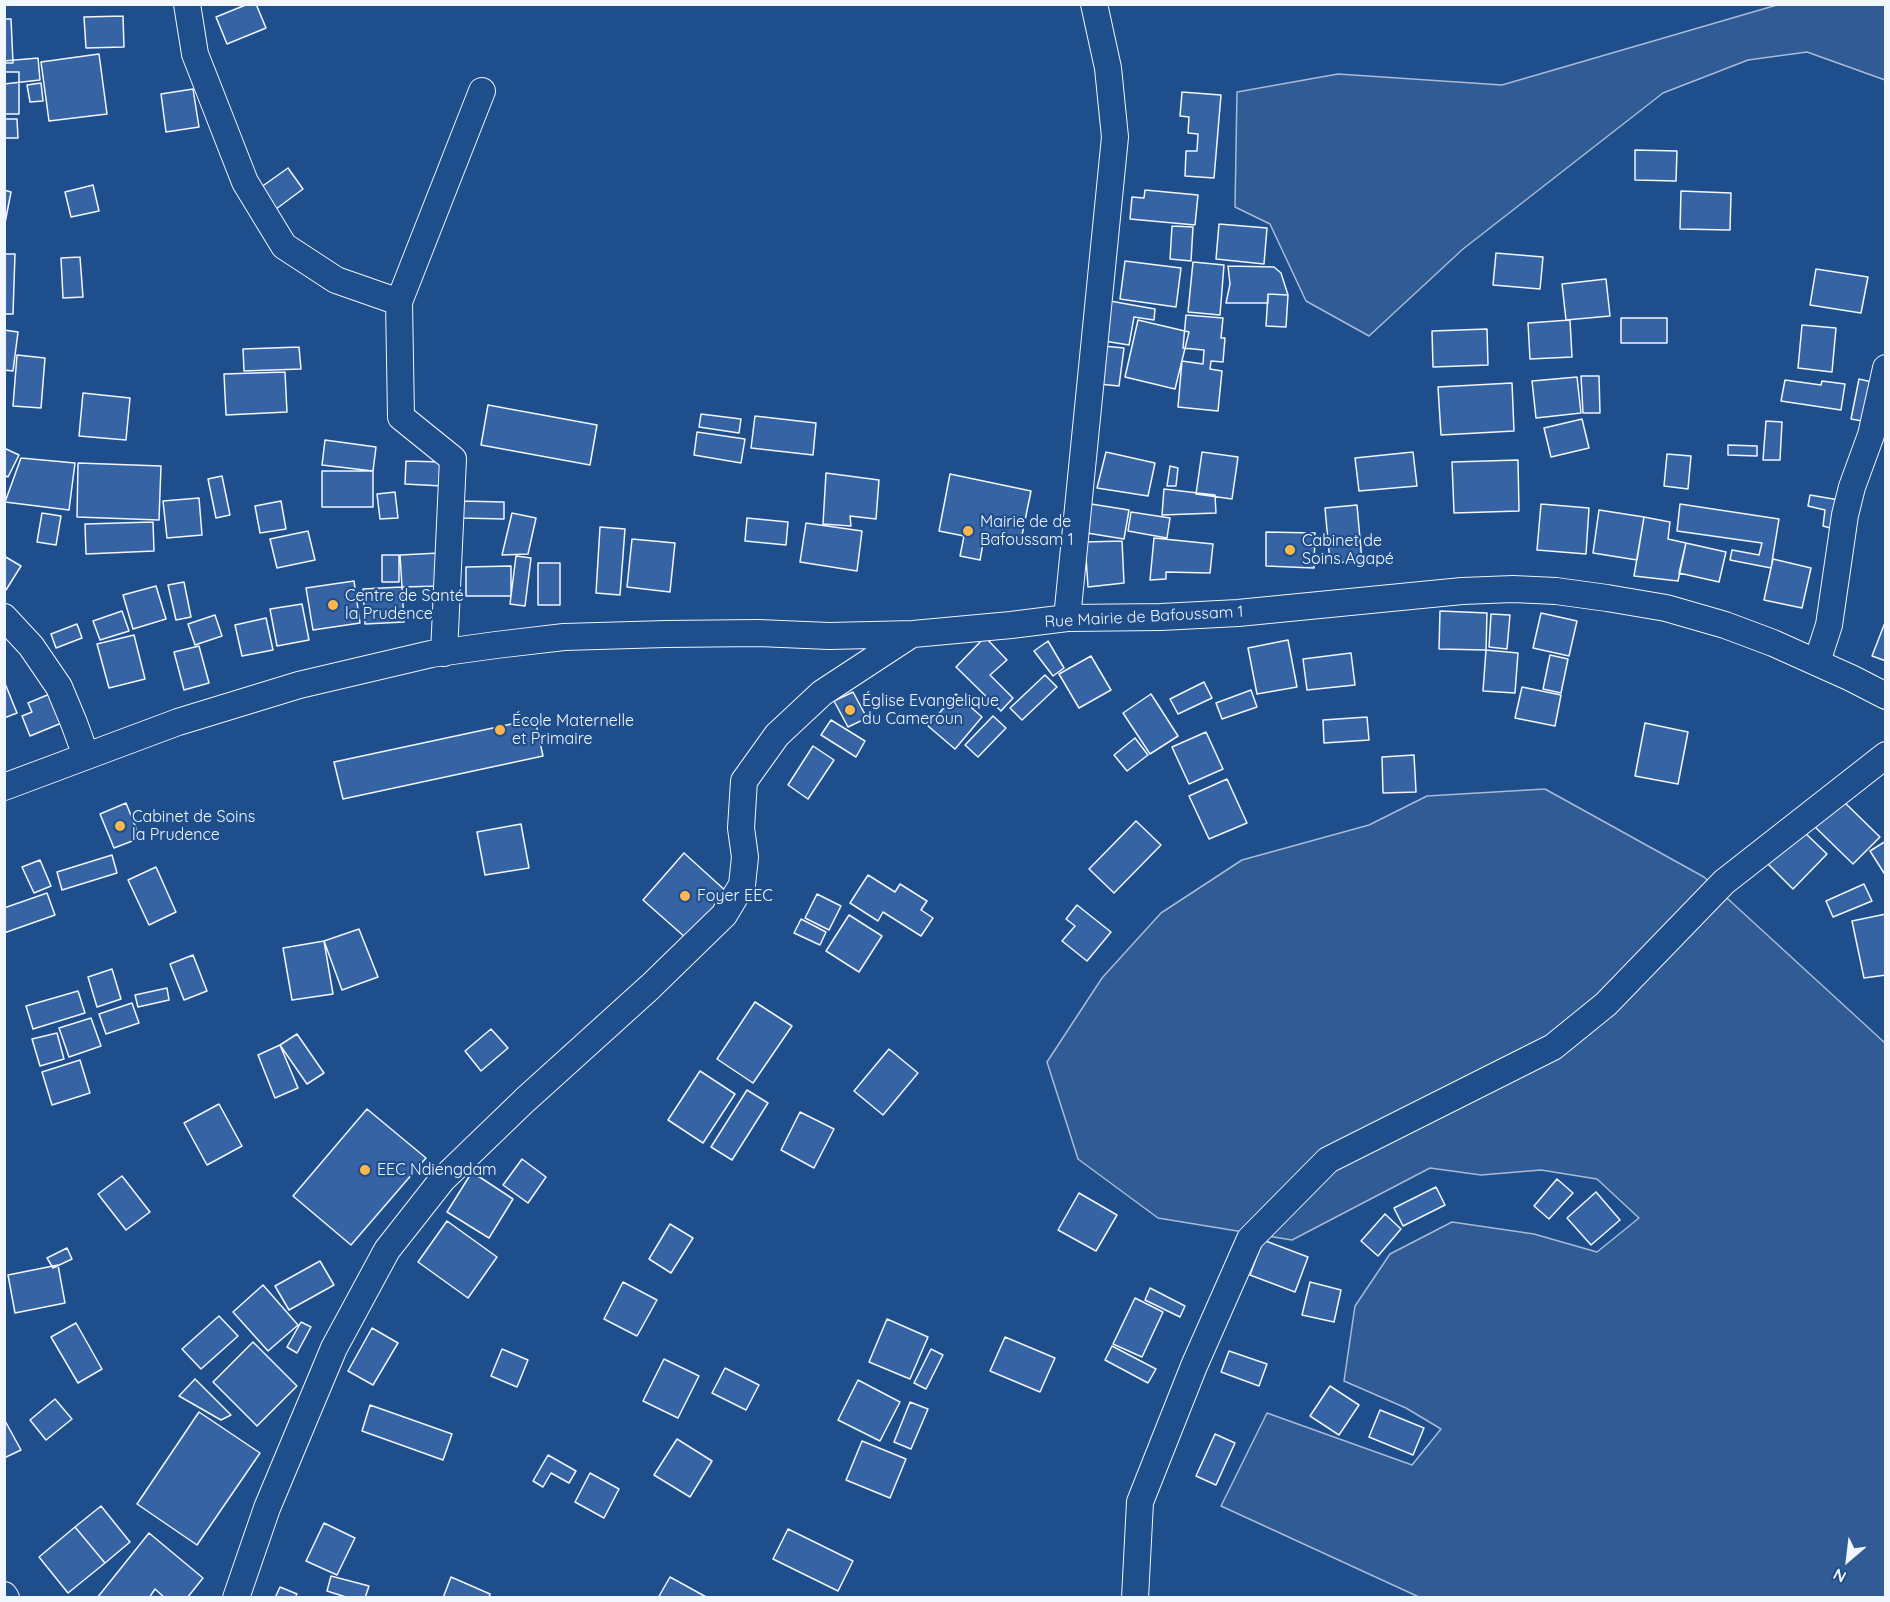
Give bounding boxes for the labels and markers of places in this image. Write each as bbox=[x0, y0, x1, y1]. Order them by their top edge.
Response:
place label: Mairie de de Bafoussam 1 bbox=[980, 512, 1074, 550]
marker: Mairie de de Bafoussam 1 bbox=[961, 524, 975, 538]
place label: Cabinet de Soins Agapé bbox=[1302, 531, 1394, 569]
marker: Cabinet de Soins Agapé bbox=[1283, 543, 1297, 557]
place label: Centre de Santé la Prudence bbox=[345, 586, 464, 624]
marker: Centre de Santé la Prudence bbox=[326, 598, 340, 612]
place label: Église Evangelique du Cameroun bbox=[862, 691, 999, 729]
marker: Église Evangelique du Cameroun bbox=[843, 703, 857, 717]
place label: École Maternelle et Primaire bbox=[512, 711, 634, 749]
marker: École Maternelle et Primaire bbox=[493, 723, 507, 737]
place label: Cabinet de Soins la Prudence bbox=[132, 807, 255, 845]
marker: Cabinet de Soins la Prudence bbox=[113, 819, 127, 833]
place label: Foyer EEC bbox=[697, 886, 773, 906]
marker: Foyer EEC bbox=[678, 889, 692, 903]
place label: EEC Ndiengdam bbox=[377, 1160, 497, 1180]
marker: EEC Ndiengdam bbox=[358, 1163, 372, 1177]

